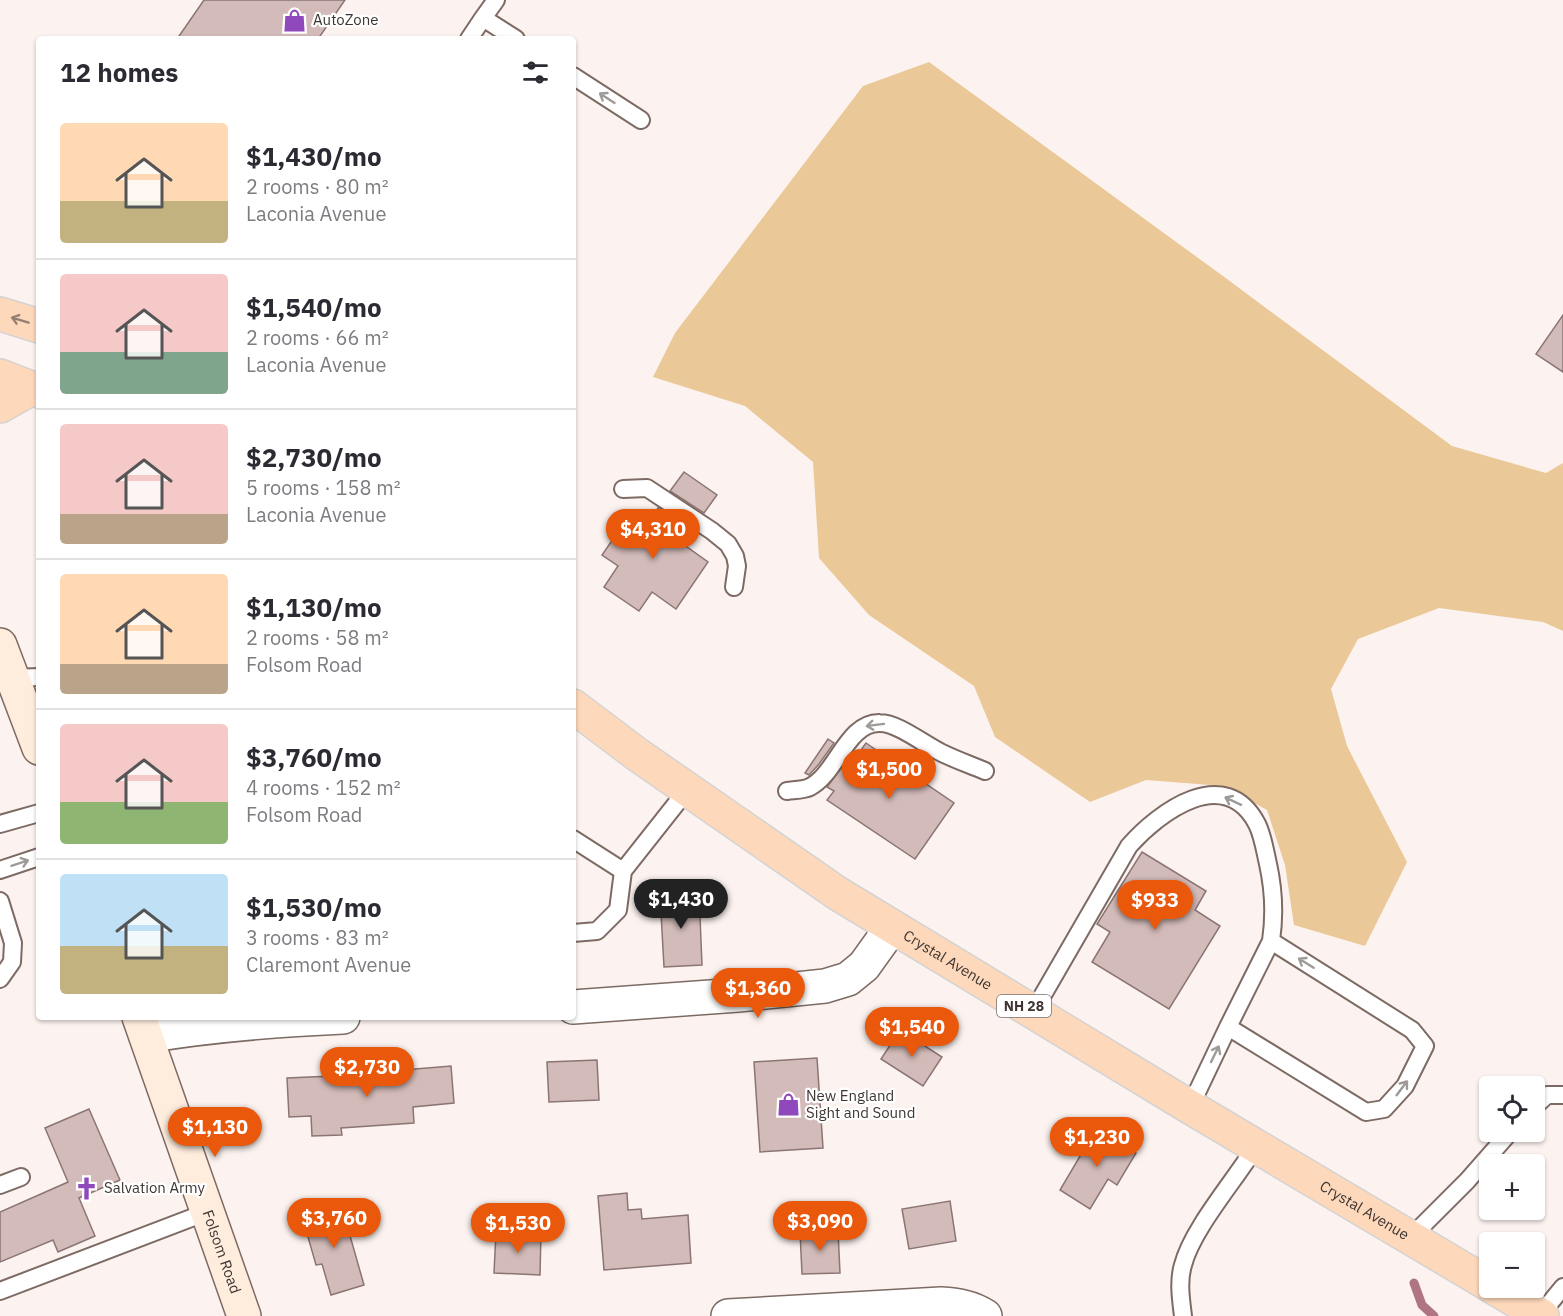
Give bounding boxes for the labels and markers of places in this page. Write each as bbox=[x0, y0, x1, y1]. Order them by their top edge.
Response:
shop icon: AutoZone bbox=[282, 7, 308, 33]
place label: AutoZone bbox=[313, 10, 378, 29]
pin: $4,310 bbox=[604, 509, 702, 560]
pin: $1,500 bbox=[840, 749, 938, 800]
pin: $1,430 bbox=[632, 879, 730, 930]
pin: $933 bbox=[1119, 880, 1191, 931]
pin: $1,360 bbox=[709, 968, 807, 1019]
pin: $1,540 bbox=[863, 1007, 961, 1058]
pin: $2,730 bbox=[318, 1047, 416, 1098]
place label: New England Sight and Sound bbox=[806, 1086, 915, 1122]
shop icon: New England Sight and Sound bbox=[775, 1092, 801, 1118]
pin: $1,130 bbox=[166, 1107, 264, 1158]
pin: $1,230 bbox=[1048, 1117, 1146, 1168]
church icon: Salvation Army bbox=[73, 1175, 99, 1201]
place label: Salvation Army bbox=[104, 1178, 205, 1197]
pin: $3,760 bbox=[285, 1198, 383, 1249]
pin: $3,090 bbox=[771, 1201, 869, 1252]
pin: $1,530 bbox=[469, 1203, 567, 1254]

